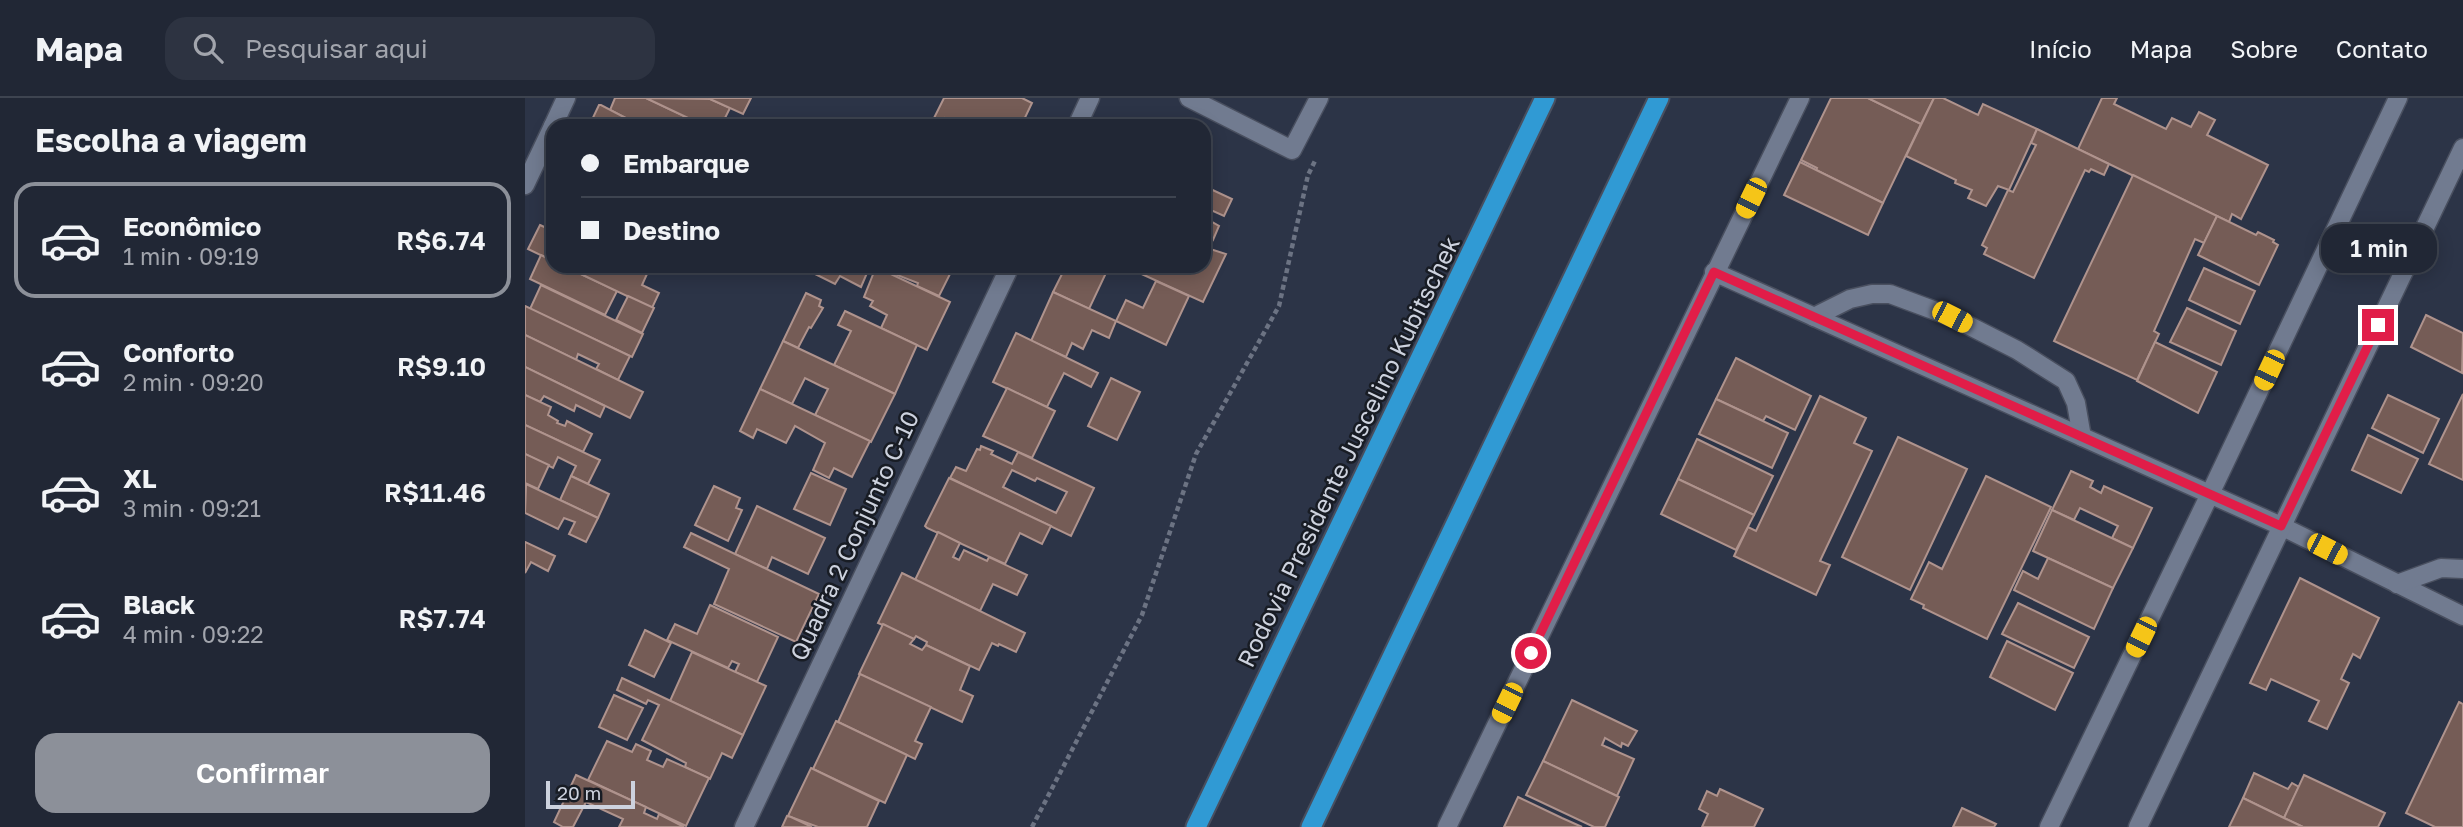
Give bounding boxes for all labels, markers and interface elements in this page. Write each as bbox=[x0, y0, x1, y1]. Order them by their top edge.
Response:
search box bbox=[165, 17, 655, 80]
text: Mapa bbox=[35, 29, 123, 68]
icon: search bbox=[189, 29, 227, 67]
text: Pesquisar aqui bbox=[245, 33, 428, 64]
text: Início bbox=[2029, 34, 2092, 63]
text: Mapa bbox=[2130, 34, 2192, 63]
text: Sobre bbox=[2230, 34, 2298, 63]
text: Contato bbox=[2336, 34, 2428, 63]
text: Escolha a viagem bbox=[35, 121, 307, 159]
text: Embarque bbox=[623, 148, 750, 179]
car bbox=[1733, 175, 1770, 221]
icon: car bbox=[39, 209, 102, 272]
text: Econômico bbox=[123, 211, 261, 242]
text: Destino bbox=[623, 215, 720, 246]
callout: 1 min bbox=[2320, 224, 2436, 272]
text: R$6.74 bbox=[396, 225, 486, 256]
street label: Rodovia Presidente Juscelino Kubitschek bbox=[1230, 231, 1465, 671]
text: 1 min bbox=[2350, 234, 2408, 262]
text: 1 min · 09:19 bbox=[123, 242, 259, 270]
car bbox=[1929, 298, 1976, 336]
route end bbox=[2362, 309, 2394, 341]
icon: car bbox=[39, 335, 102, 398]
text: Conforto bbox=[123, 337, 234, 368]
car bbox=[2251, 347, 2288, 393]
text: R$9.10 bbox=[397, 351, 486, 382]
text: 2 min · 09:20 bbox=[123, 368, 264, 396]
street label: Quadra 2 Conjunto C-10 bbox=[783, 406, 924, 665]
icon: car bbox=[39, 461, 102, 524]
text: XL bbox=[123, 463, 157, 494]
text: R$11.46 bbox=[384, 477, 486, 508]
text: 3 min · 09:21 bbox=[123, 494, 261, 522]
car bbox=[2304, 530, 2351, 568]
icon: car bbox=[39, 587, 102, 650]
text: Black bbox=[123, 589, 195, 620]
text: R$7.74 bbox=[398, 603, 486, 634]
car bbox=[2123, 614, 2160, 660]
text: 4 min · 09:22 bbox=[123, 620, 264, 648]
route start bbox=[1515, 637, 1547, 669]
car bbox=[1489, 680, 1526, 726]
button: Confirmar bbox=[35, 733, 490, 813]
scale bar bbox=[546, 778, 635, 810]
text: 20 m bbox=[557, 781, 601, 804]

